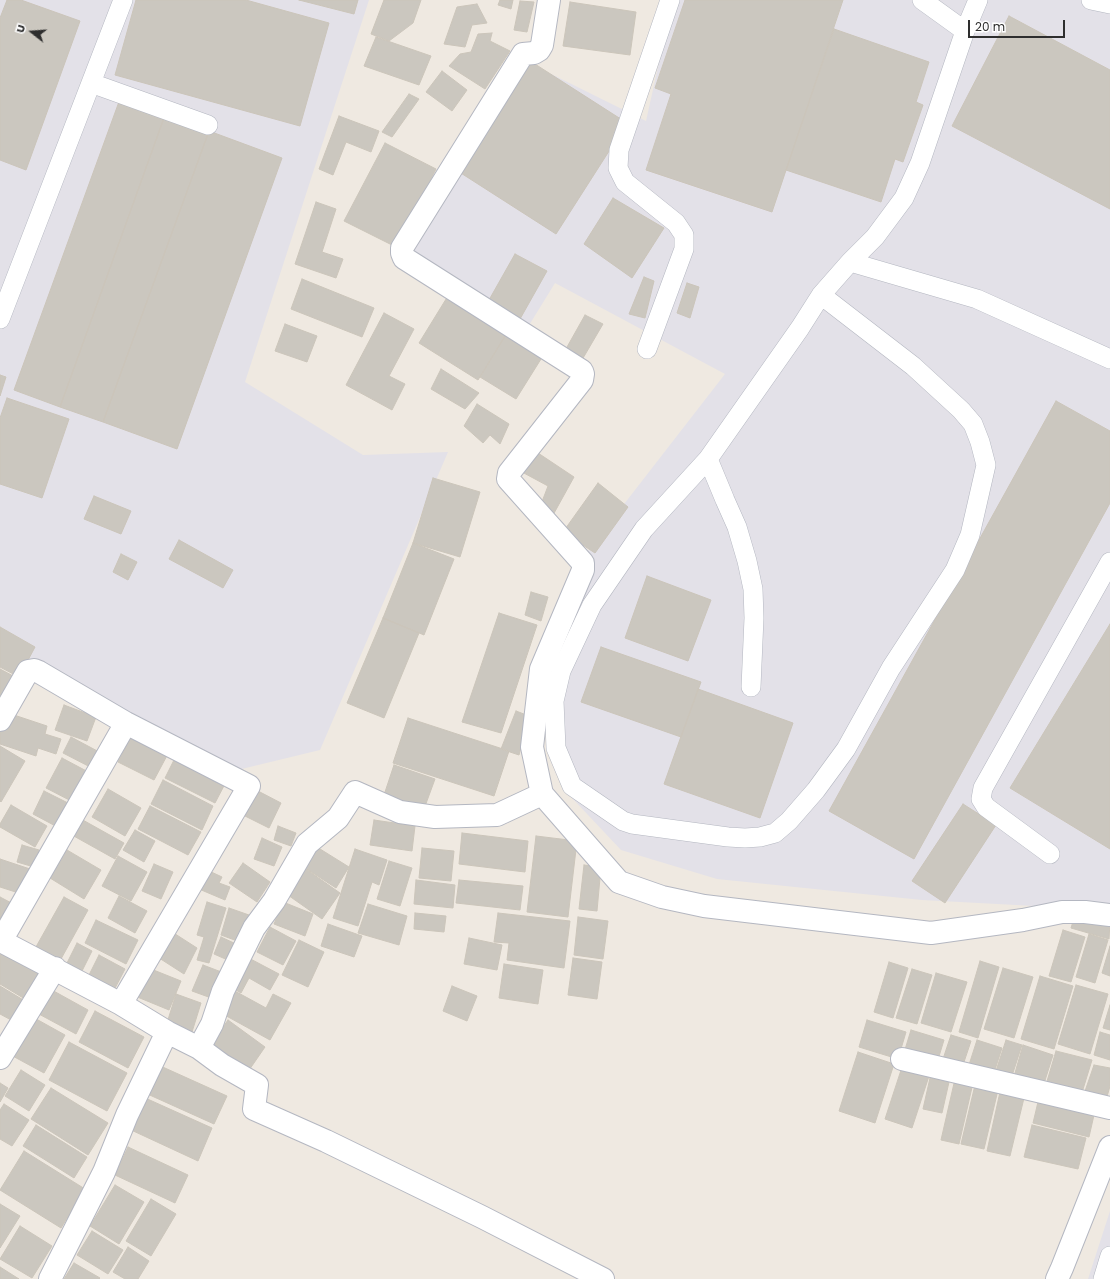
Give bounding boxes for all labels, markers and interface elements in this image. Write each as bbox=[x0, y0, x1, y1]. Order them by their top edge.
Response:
north arrow bbox=[12, 12, 52, 52]
scale bar bbox=[970, 12, 1067, 38]
text: 20 m bbox=[975, 18, 1005, 35]
text: U bbox=[12, 22, 29, 35]

